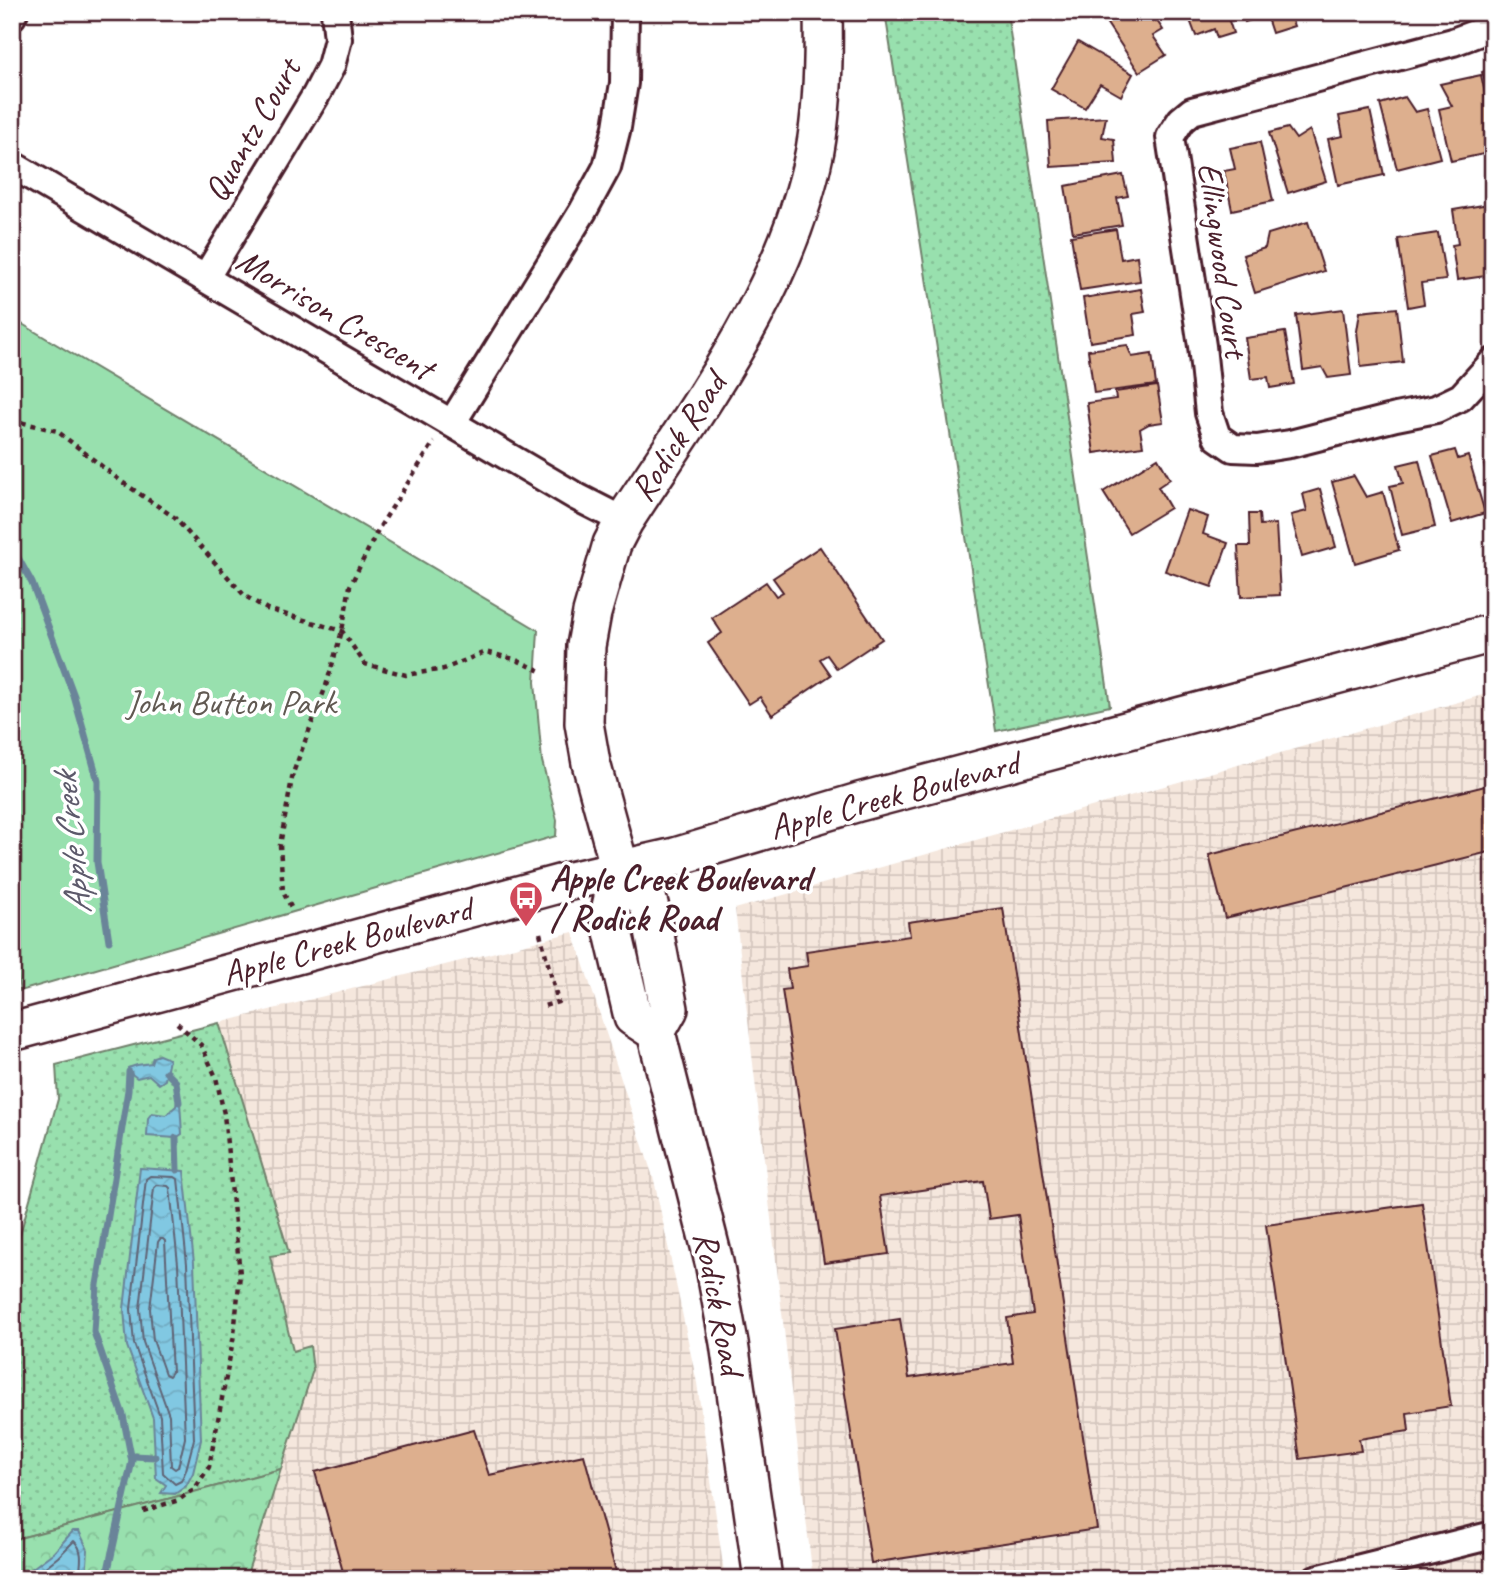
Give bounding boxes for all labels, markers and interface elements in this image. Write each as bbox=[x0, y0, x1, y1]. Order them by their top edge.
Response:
street label: Quantz Court bbox=[193, 48, 313, 209]
street label: Ellingwood Court bbox=[1187, 160, 1259, 364]
street label: Morrison Crescent bbox=[229, 238, 445, 393]
street label: Rodick Road bbox=[620, 360, 739, 510]
park label: John Button Park bbox=[124, 680, 339, 725]
street label: Apple Creek Boulevard bbox=[764, 739, 1029, 850]
water label: Apple Creek bbox=[40, 765, 102, 917]
place label: Apple Creek Boulevard / Rodick Road bbox=[550, 856, 816, 941]
bus stop icon: Apple Creek Boulevard / Rodick Road bbox=[507, 879, 545, 928]
street label: Apple Creek Boulevard bbox=[217, 885, 482, 996]
street label: Rodick Road bbox=[683, 1228, 756, 1383]

